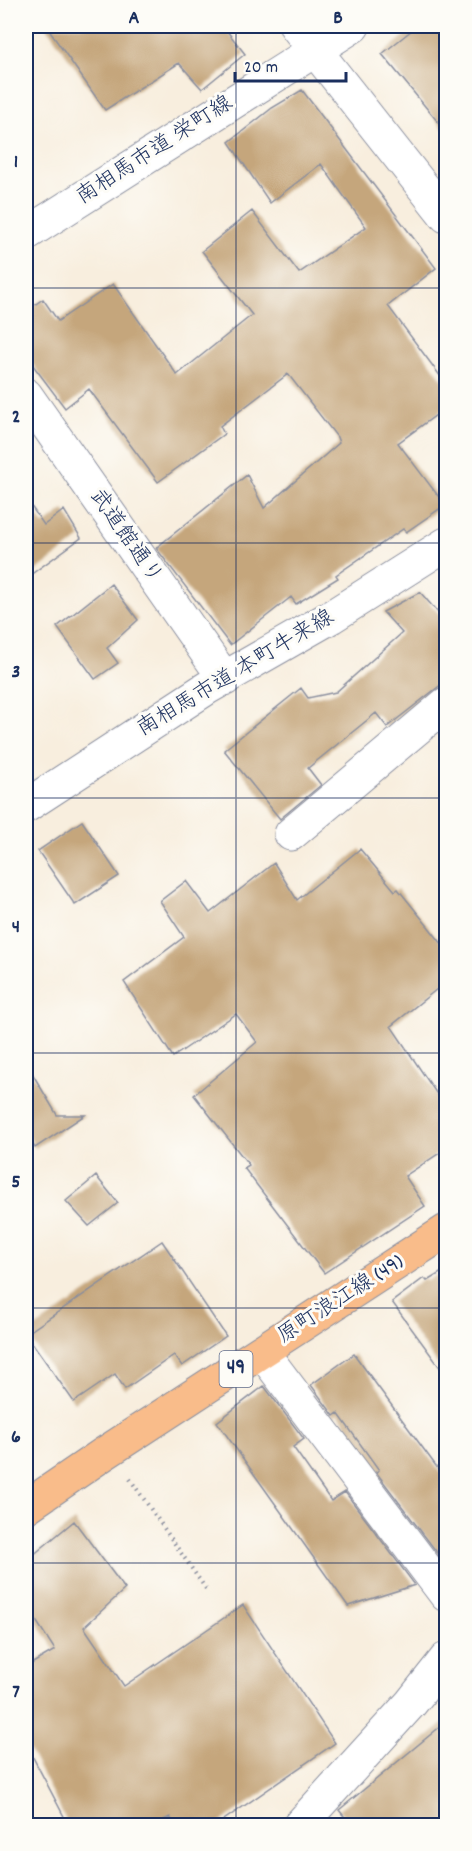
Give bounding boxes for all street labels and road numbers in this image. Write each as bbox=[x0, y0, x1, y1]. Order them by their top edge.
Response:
street label: 南相馬市道 栄町線 bbox=[71, 89, 239, 213]
street label: 武道館通り bbox=[81, 483, 169, 591]
street label: 南相馬市道 本町牛来線 bbox=[132, 603, 340, 745]
street label: 原町浪江線 (49) bbox=[272, 1247, 410, 1353]
road number: 49 bbox=[220, 1351, 252, 1387]

